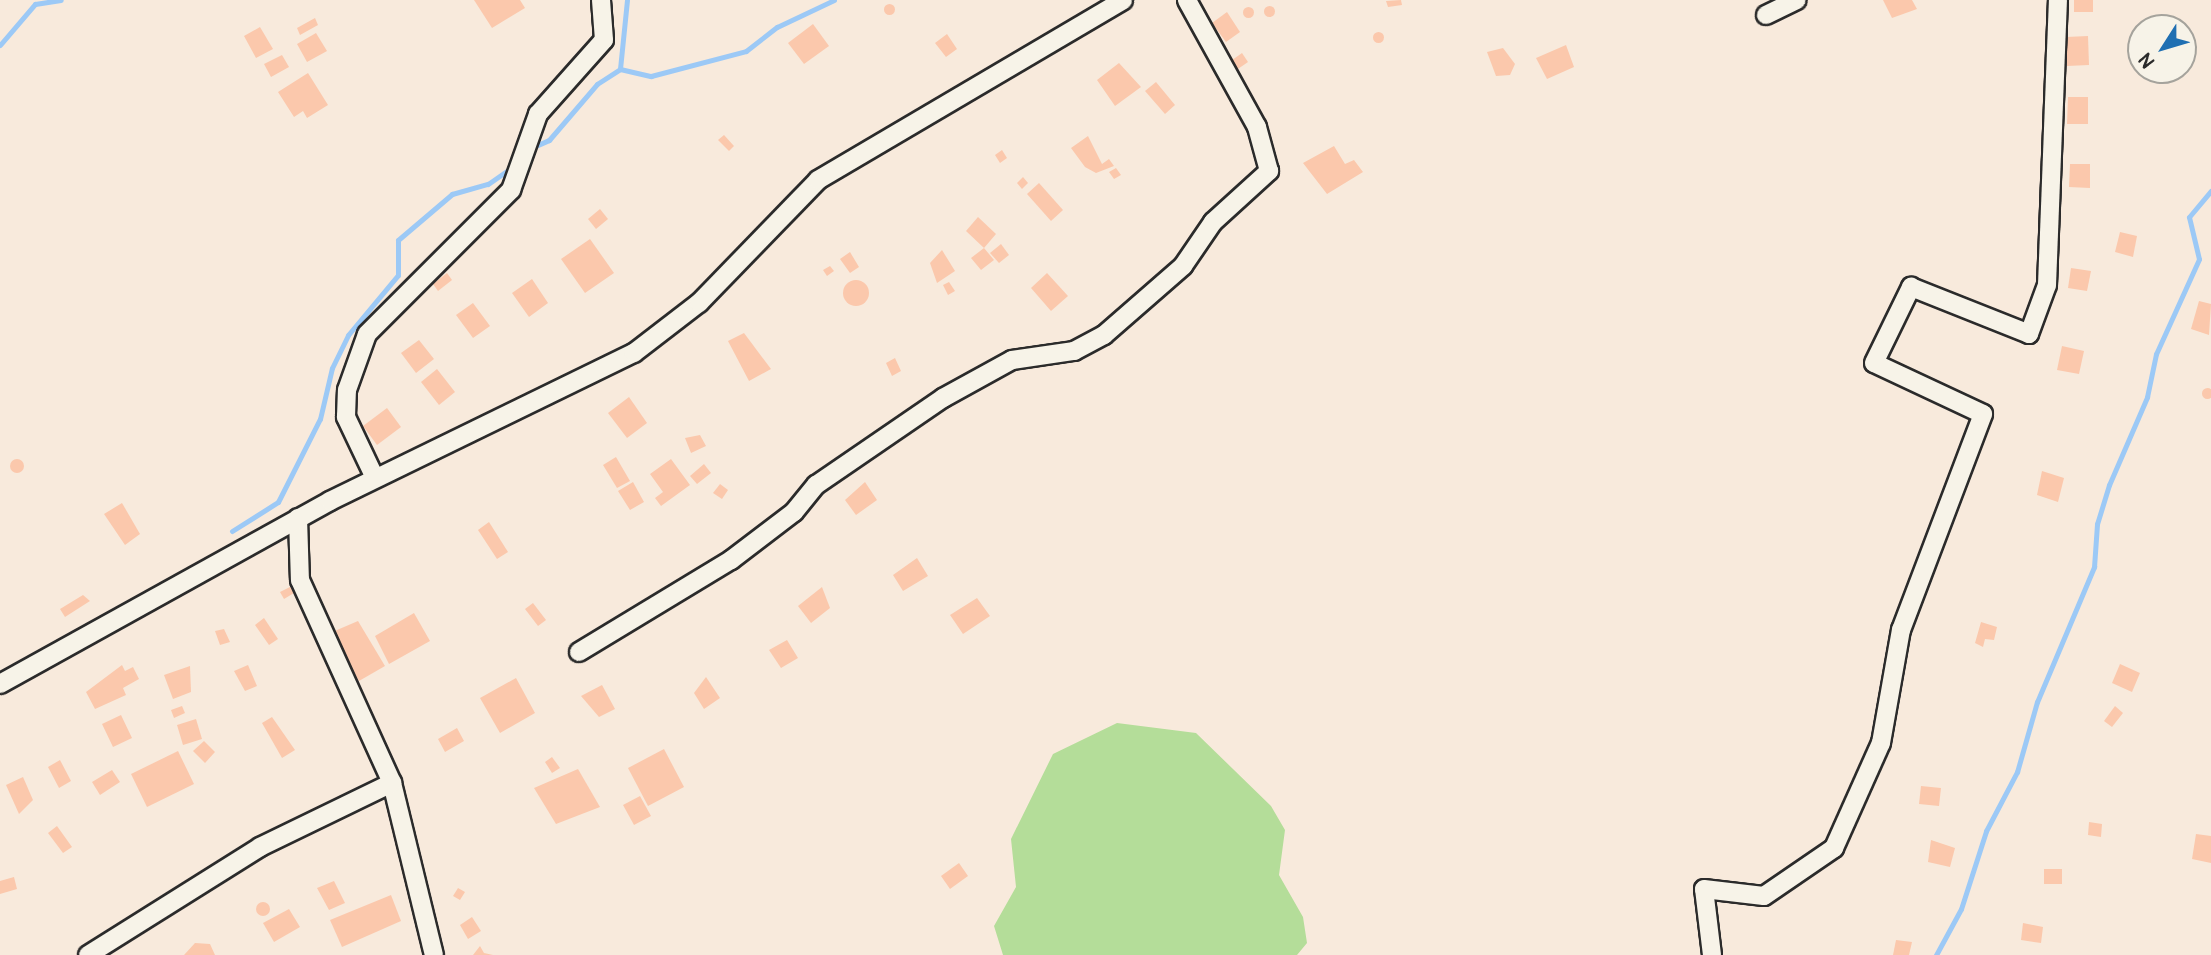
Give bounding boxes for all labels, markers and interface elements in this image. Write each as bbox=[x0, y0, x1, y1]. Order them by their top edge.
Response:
north arrow bbox=[2127, 14, 2197, 84]
text: N bbox=[2133, 48, 2160, 73]

